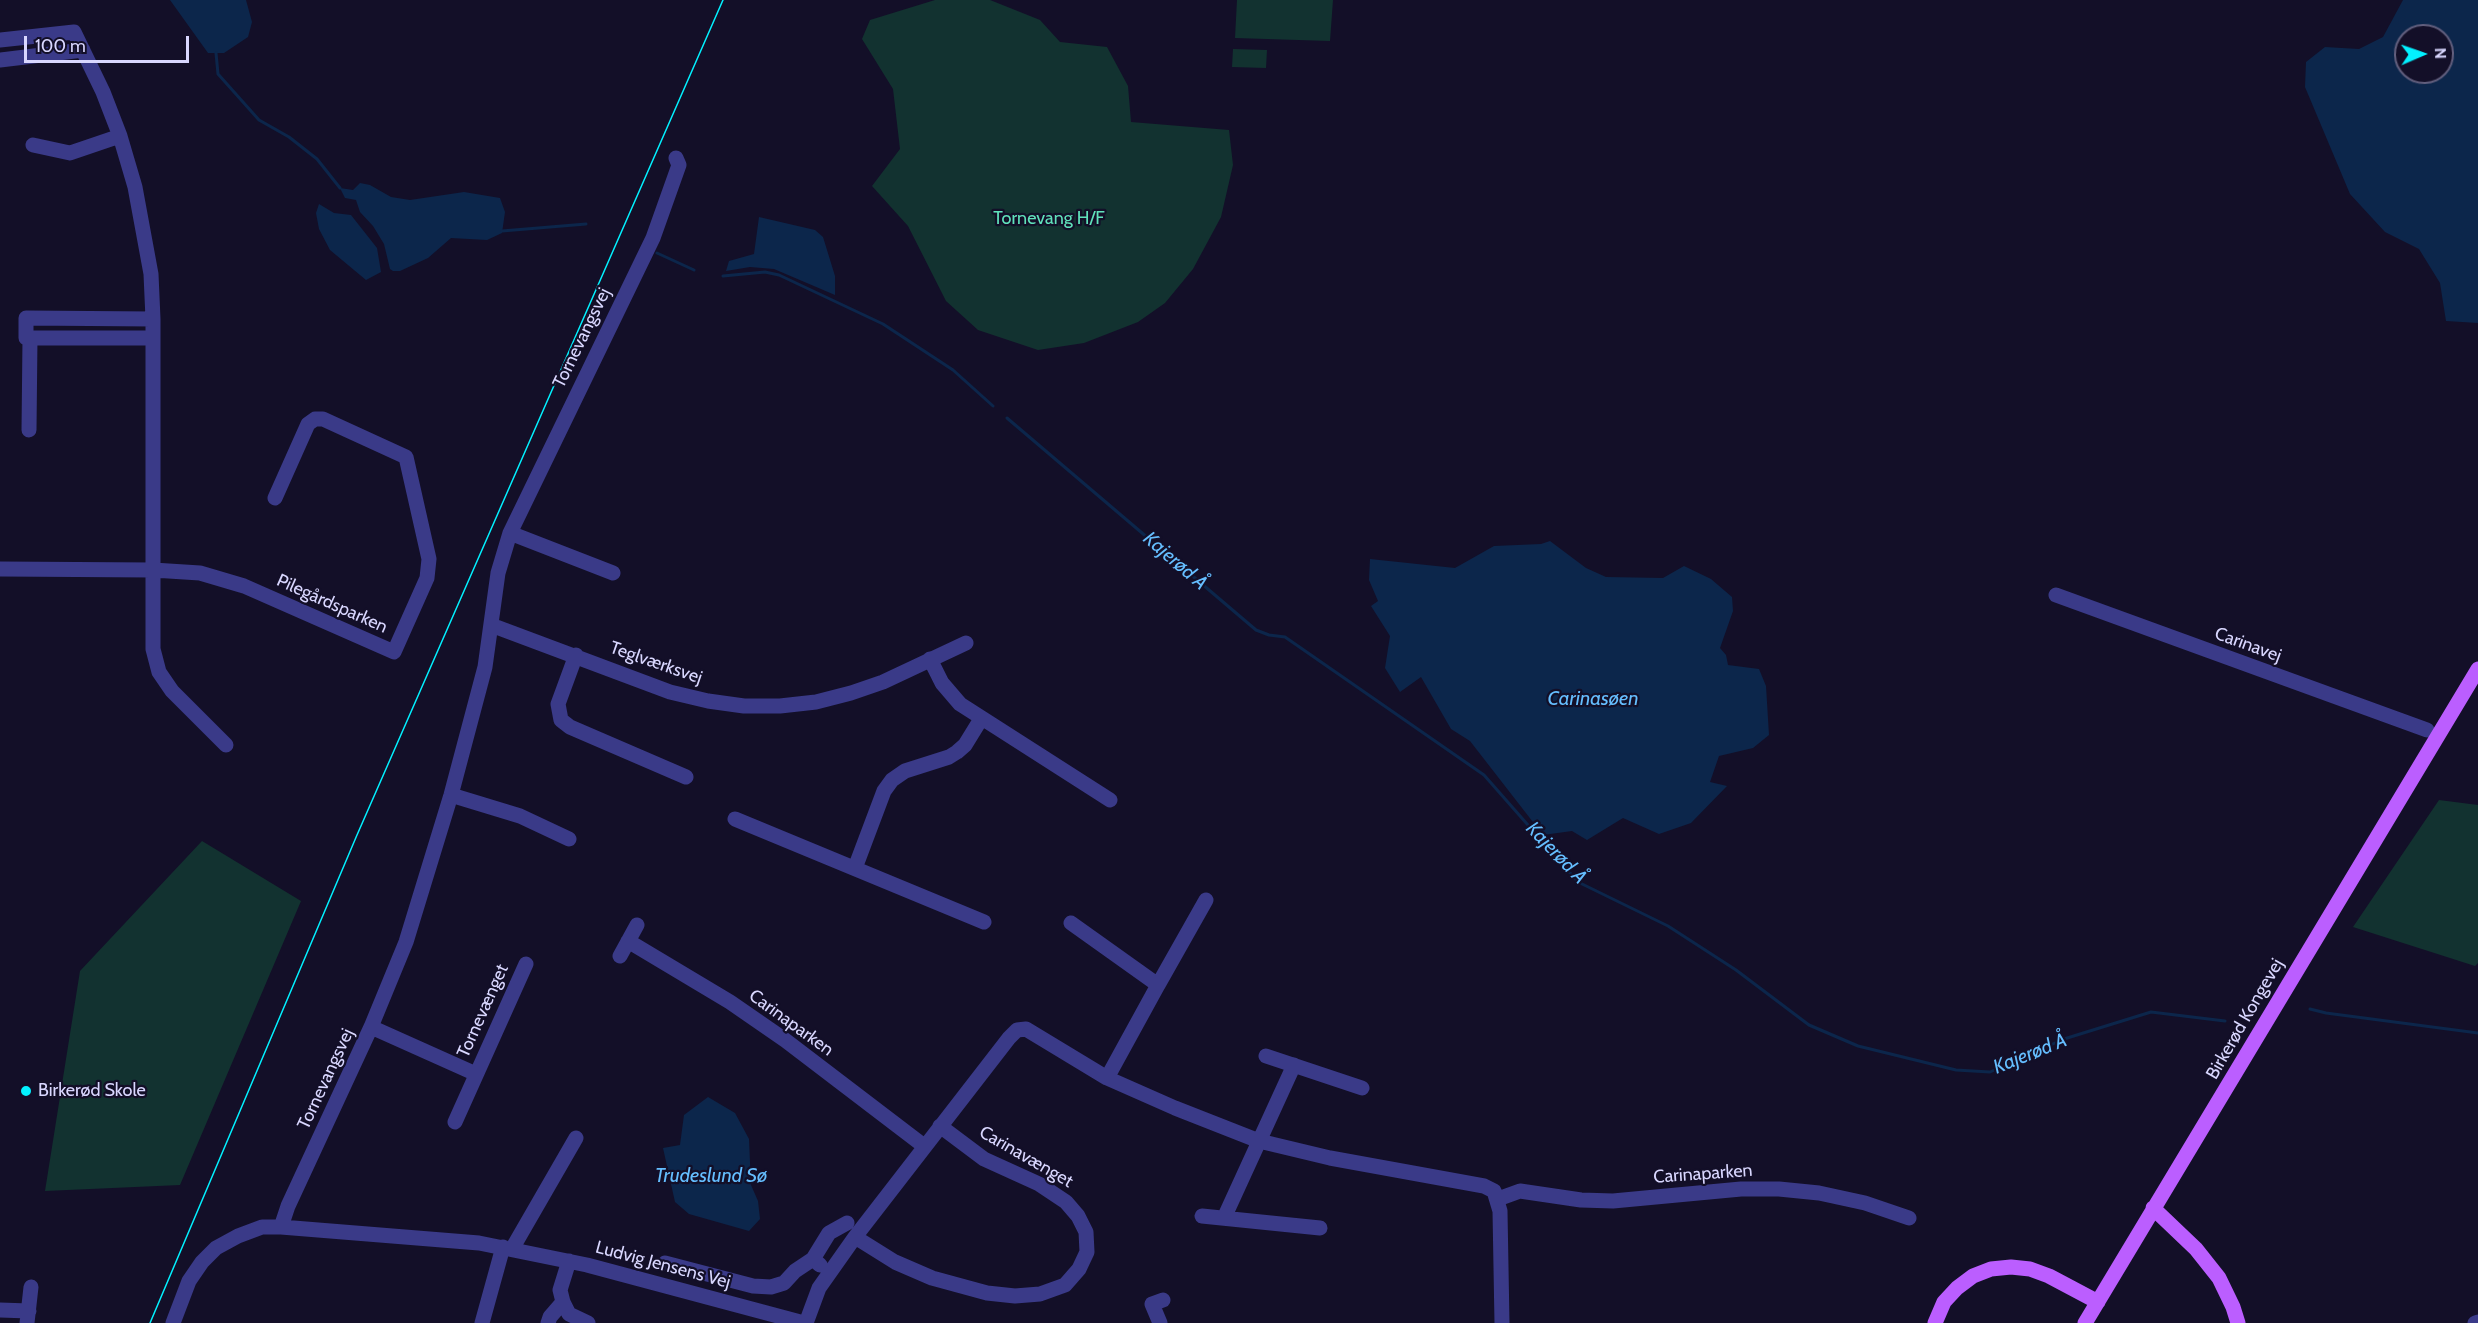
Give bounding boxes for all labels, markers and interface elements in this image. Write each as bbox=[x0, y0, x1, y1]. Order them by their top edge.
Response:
scale bar bbox=[27, 24, 192, 62]
north arrow bbox=[2394, 24, 2454, 84]
text: 100 m bbox=[35, 35, 86, 57]
text: N bbox=[2431, 47, 2450, 59]
park label: Tornevang H/F bbox=[993, 208, 1105, 230]
street label: Tornevangsvej bbox=[548, 284, 616, 392]
water label: Kajerød Å bbox=[1138, 527, 1212, 595]
street label: Pilegårdsparken bbox=[273, 570, 391, 638]
street label: Carinavej bbox=[2212, 623, 2284, 667]
street label: Teglværksvej bbox=[607, 637, 705, 689]
water label: Carinasøen bbox=[1547, 687, 1639, 711]
water label: Kajerød Å bbox=[1521, 817, 1591, 889]
street label: Birkerød Kongevej bbox=[2202, 955, 2288, 1083]
street label: Tornevænget bbox=[453, 961, 513, 1061]
street label: Carinaparken bbox=[745, 985, 837, 1061]
street label: Tornevangsvej bbox=[293, 1025, 359, 1133]
water label: Kajerød Å bbox=[1990, 1028, 2070, 1080]
place label: Birkerød Skole bbox=[38, 1080, 146, 1102]
marker: Birkerød Skole bbox=[19, 1084, 33, 1098]
street label: Carinavænget bbox=[975, 1121, 1077, 1193]
street label: Carinaparken bbox=[1653, 1160, 1753, 1188]
water label: Trudeslund Sø bbox=[655, 1164, 767, 1188]
street label: Ludvig Jensens Vej bbox=[593, 1237, 733, 1293]

